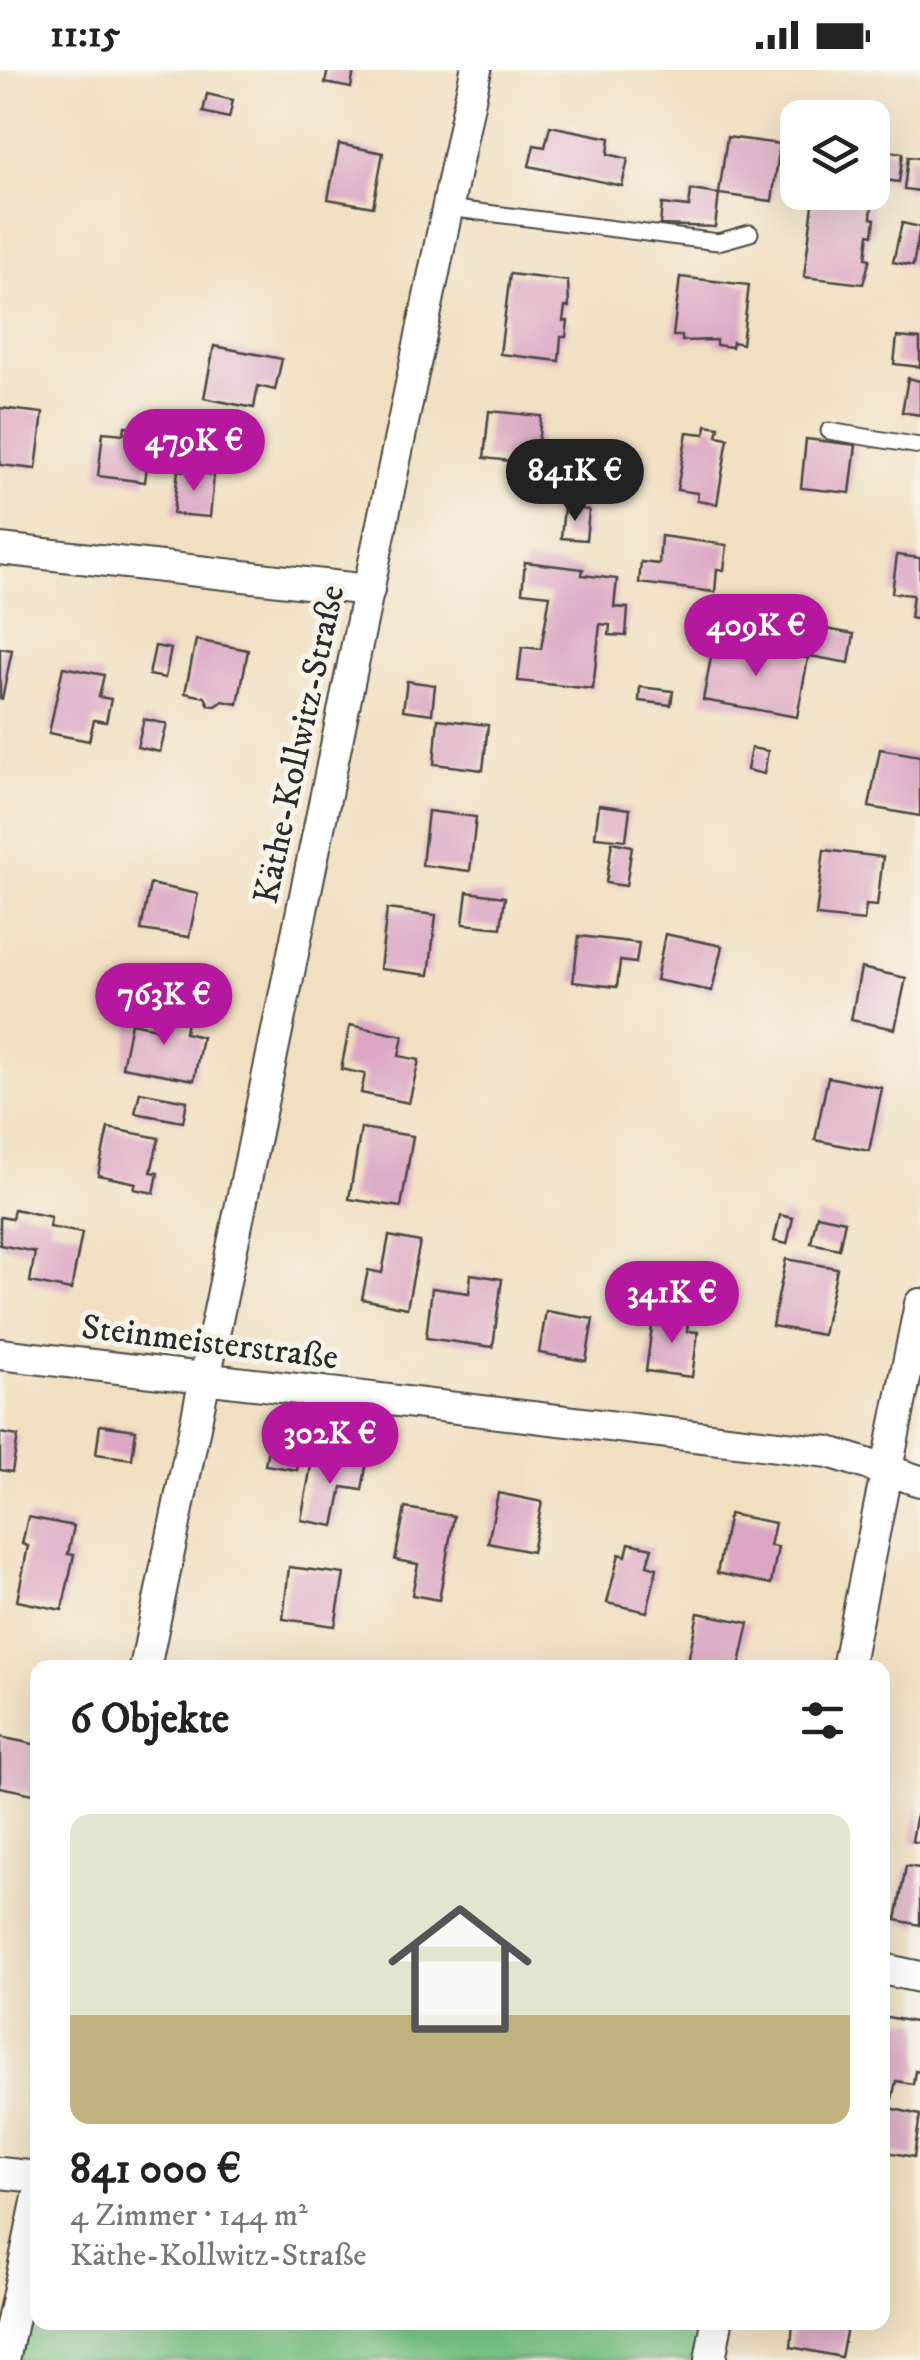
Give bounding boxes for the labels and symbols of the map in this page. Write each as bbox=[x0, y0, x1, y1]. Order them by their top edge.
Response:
pin: 479K € bbox=[113, 409, 275, 494]
pin: 841K € bbox=[494, 439, 656, 524]
street label: Käthe-Kollwitz-Straße bbox=[245, 581, 355, 908]
pin: 409K € bbox=[675, 594, 837, 679]
pin: 763K € bbox=[83, 963, 245, 1048]
pin: 341K € bbox=[591, 1261, 753, 1346]
street label: Steinmeisterstraße bbox=[79, 1305, 340, 1381]
pin: 302K € bbox=[249, 1402, 411, 1487]

